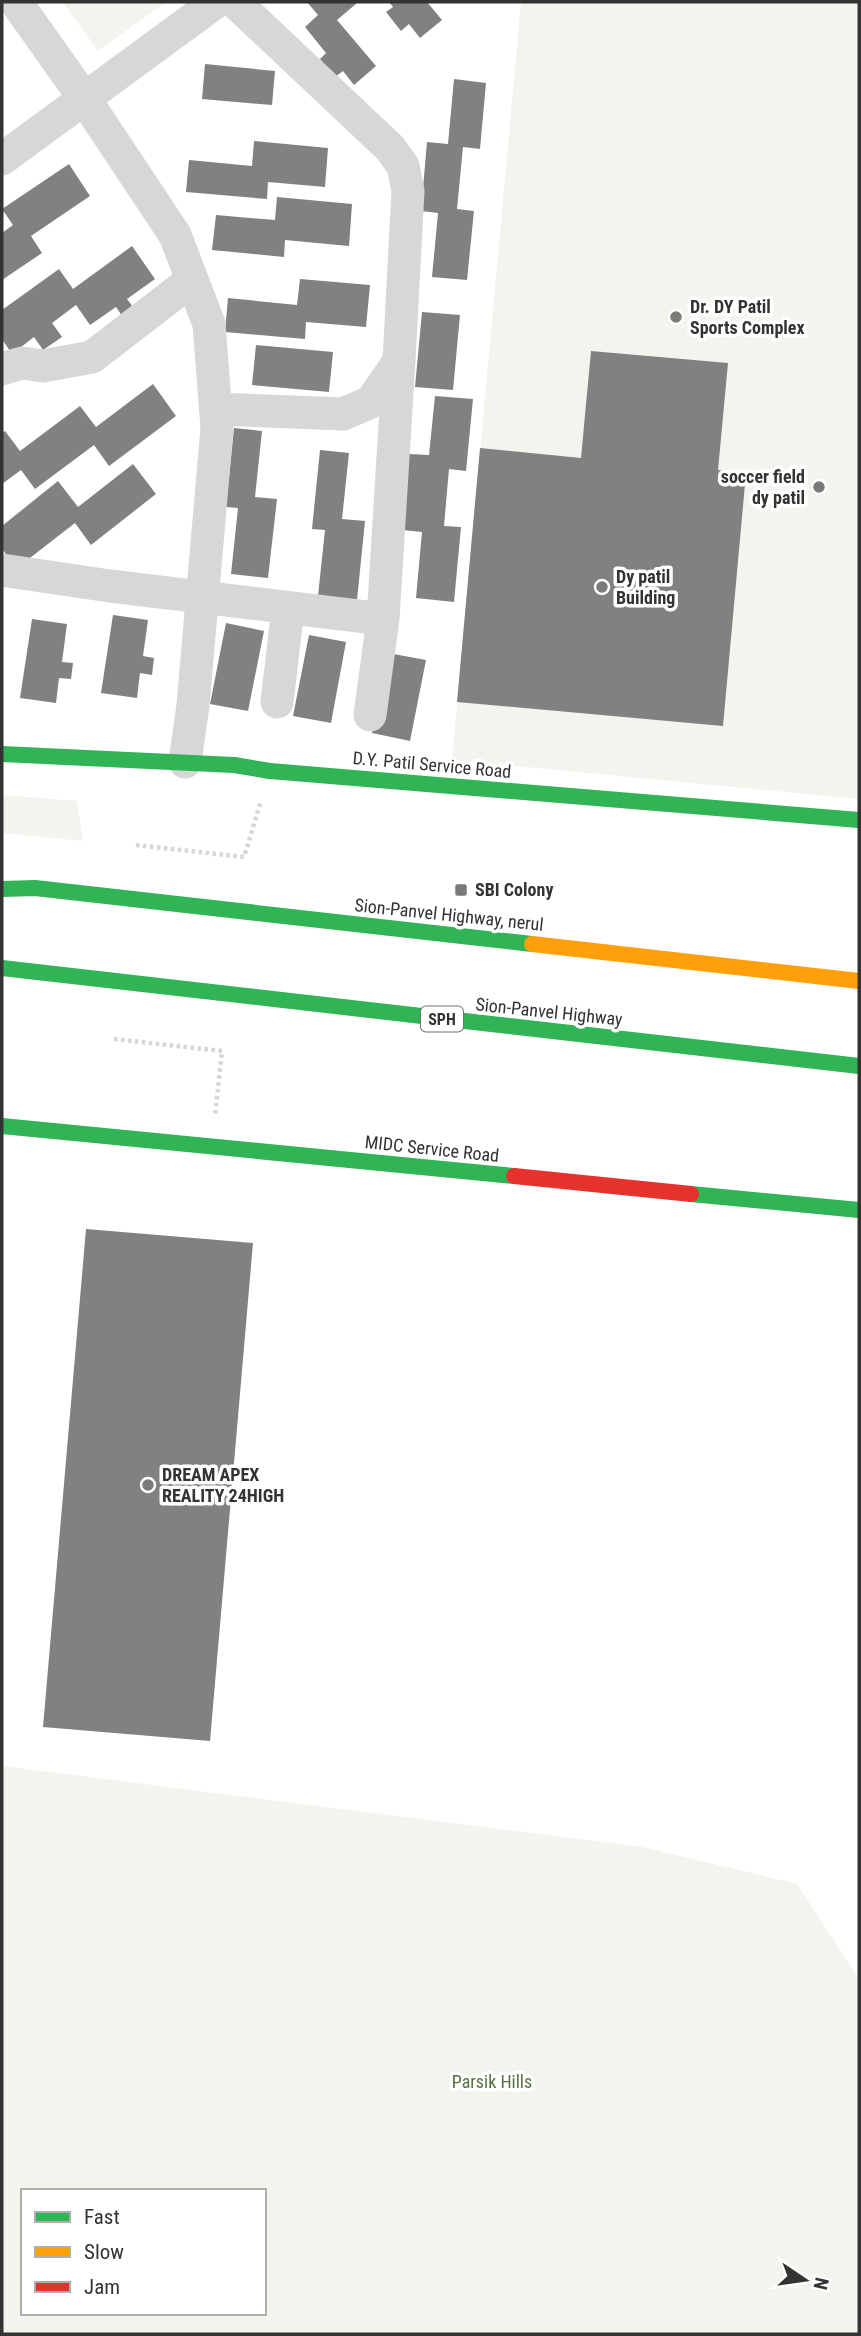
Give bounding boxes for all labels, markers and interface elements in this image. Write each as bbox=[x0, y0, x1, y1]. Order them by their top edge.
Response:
place label: Dr. DY Patil Sports Complex bbox=[690, 296, 805, 338]
marker: Dr. DY Patil Sports Complex bbox=[668, 309, 684, 325]
place label: soccer field dy patil bbox=[721, 466, 805, 508]
marker: soccer field dy patil bbox=[811, 479, 827, 495]
place label: Dy patil Building bbox=[616, 566, 675, 608]
marker: Dy patil Building bbox=[594, 579, 610, 595]
street label: D.Y. Patil Service Road bbox=[352, 747, 512, 782]
place label: SBI Colony bbox=[475, 879, 553, 900]
marker: SBI Colony bbox=[453, 882, 469, 898]
street label: Sion-Panvel Highway, nerul bbox=[353, 894, 545, 935]
street label: Sion-Panvel Highway bbox=[474, 993, 624, 1030]
road number: SPH bbox=[421, 1007, 463, 1032]
street label: MIDC Service Road bbox=[364, 1131, 500, 1166]
place label: DREAM APEX REALITY 24HIGH bbox=[162, 1464, 284, 1506]
marker: DREAM APEX REALITY 24HIGH bbox=[140, 1477, 156, 1493]
park label: Parsik Hills bbox=[452, 2071, 532, 2092]
legend bbox=[21, 2189, 266, 2315]
text: Fast bbox=[84, 2205, 120, 2229]
text: Slow bbox=[84, 2240, 124, 2264]
north arrow bbox=[770, 2245, 840, 2315]
text: Jam bbox=[84, 2275, 120, 2299]
text: N bbox=[809, 2275, 834, 2292]

